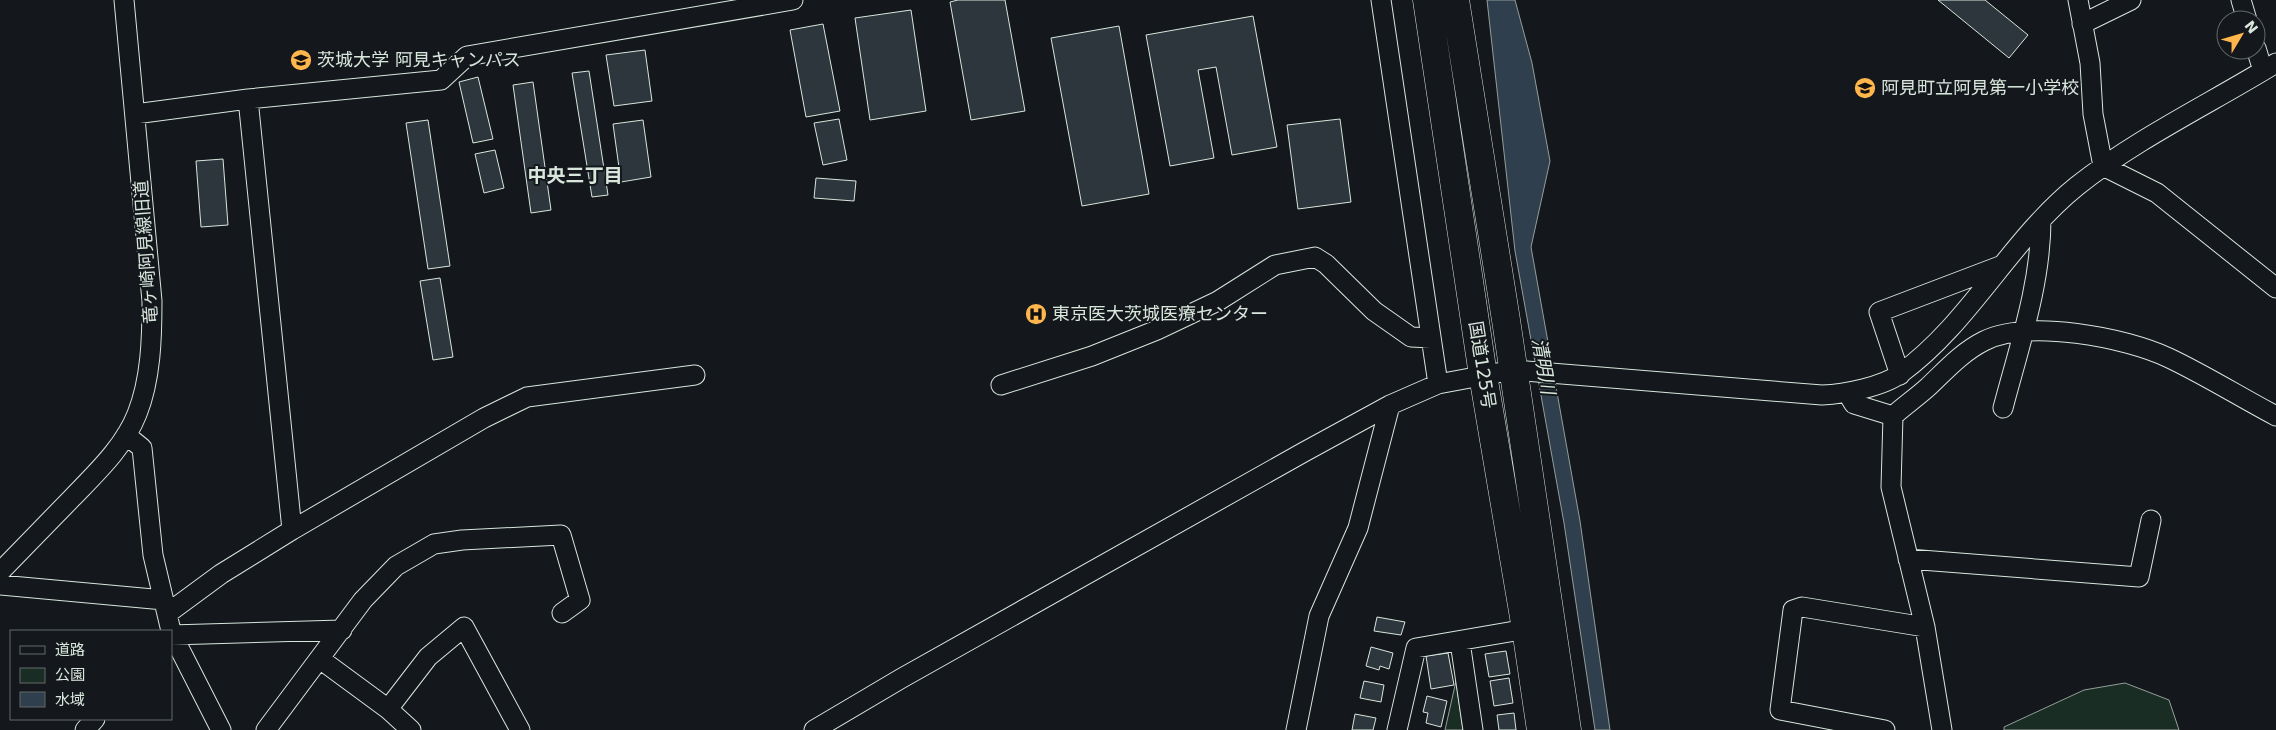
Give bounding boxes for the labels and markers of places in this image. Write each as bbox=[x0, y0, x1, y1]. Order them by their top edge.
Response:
school or university icon: 茨城大学 阿見キャンパス bbox=[289, 48, 313, 72]
place label: 茨城大学 阿見キャンパス bbox=[317, 49, 521, 70]
school or university icon: 阿見町立阿見第一小学校 bbox=[1853, 76, 1877, 100]
place label: 阿見町立阿見第一小学校 bbox=[1881, 77, 2079, 98]
hospital icon: 東京医大茨城医療センター bbox=[1024, 302, 1048, 326]
place label: 東京医大茨城医療センター bbox=[1052, 303, 1268, 324]

